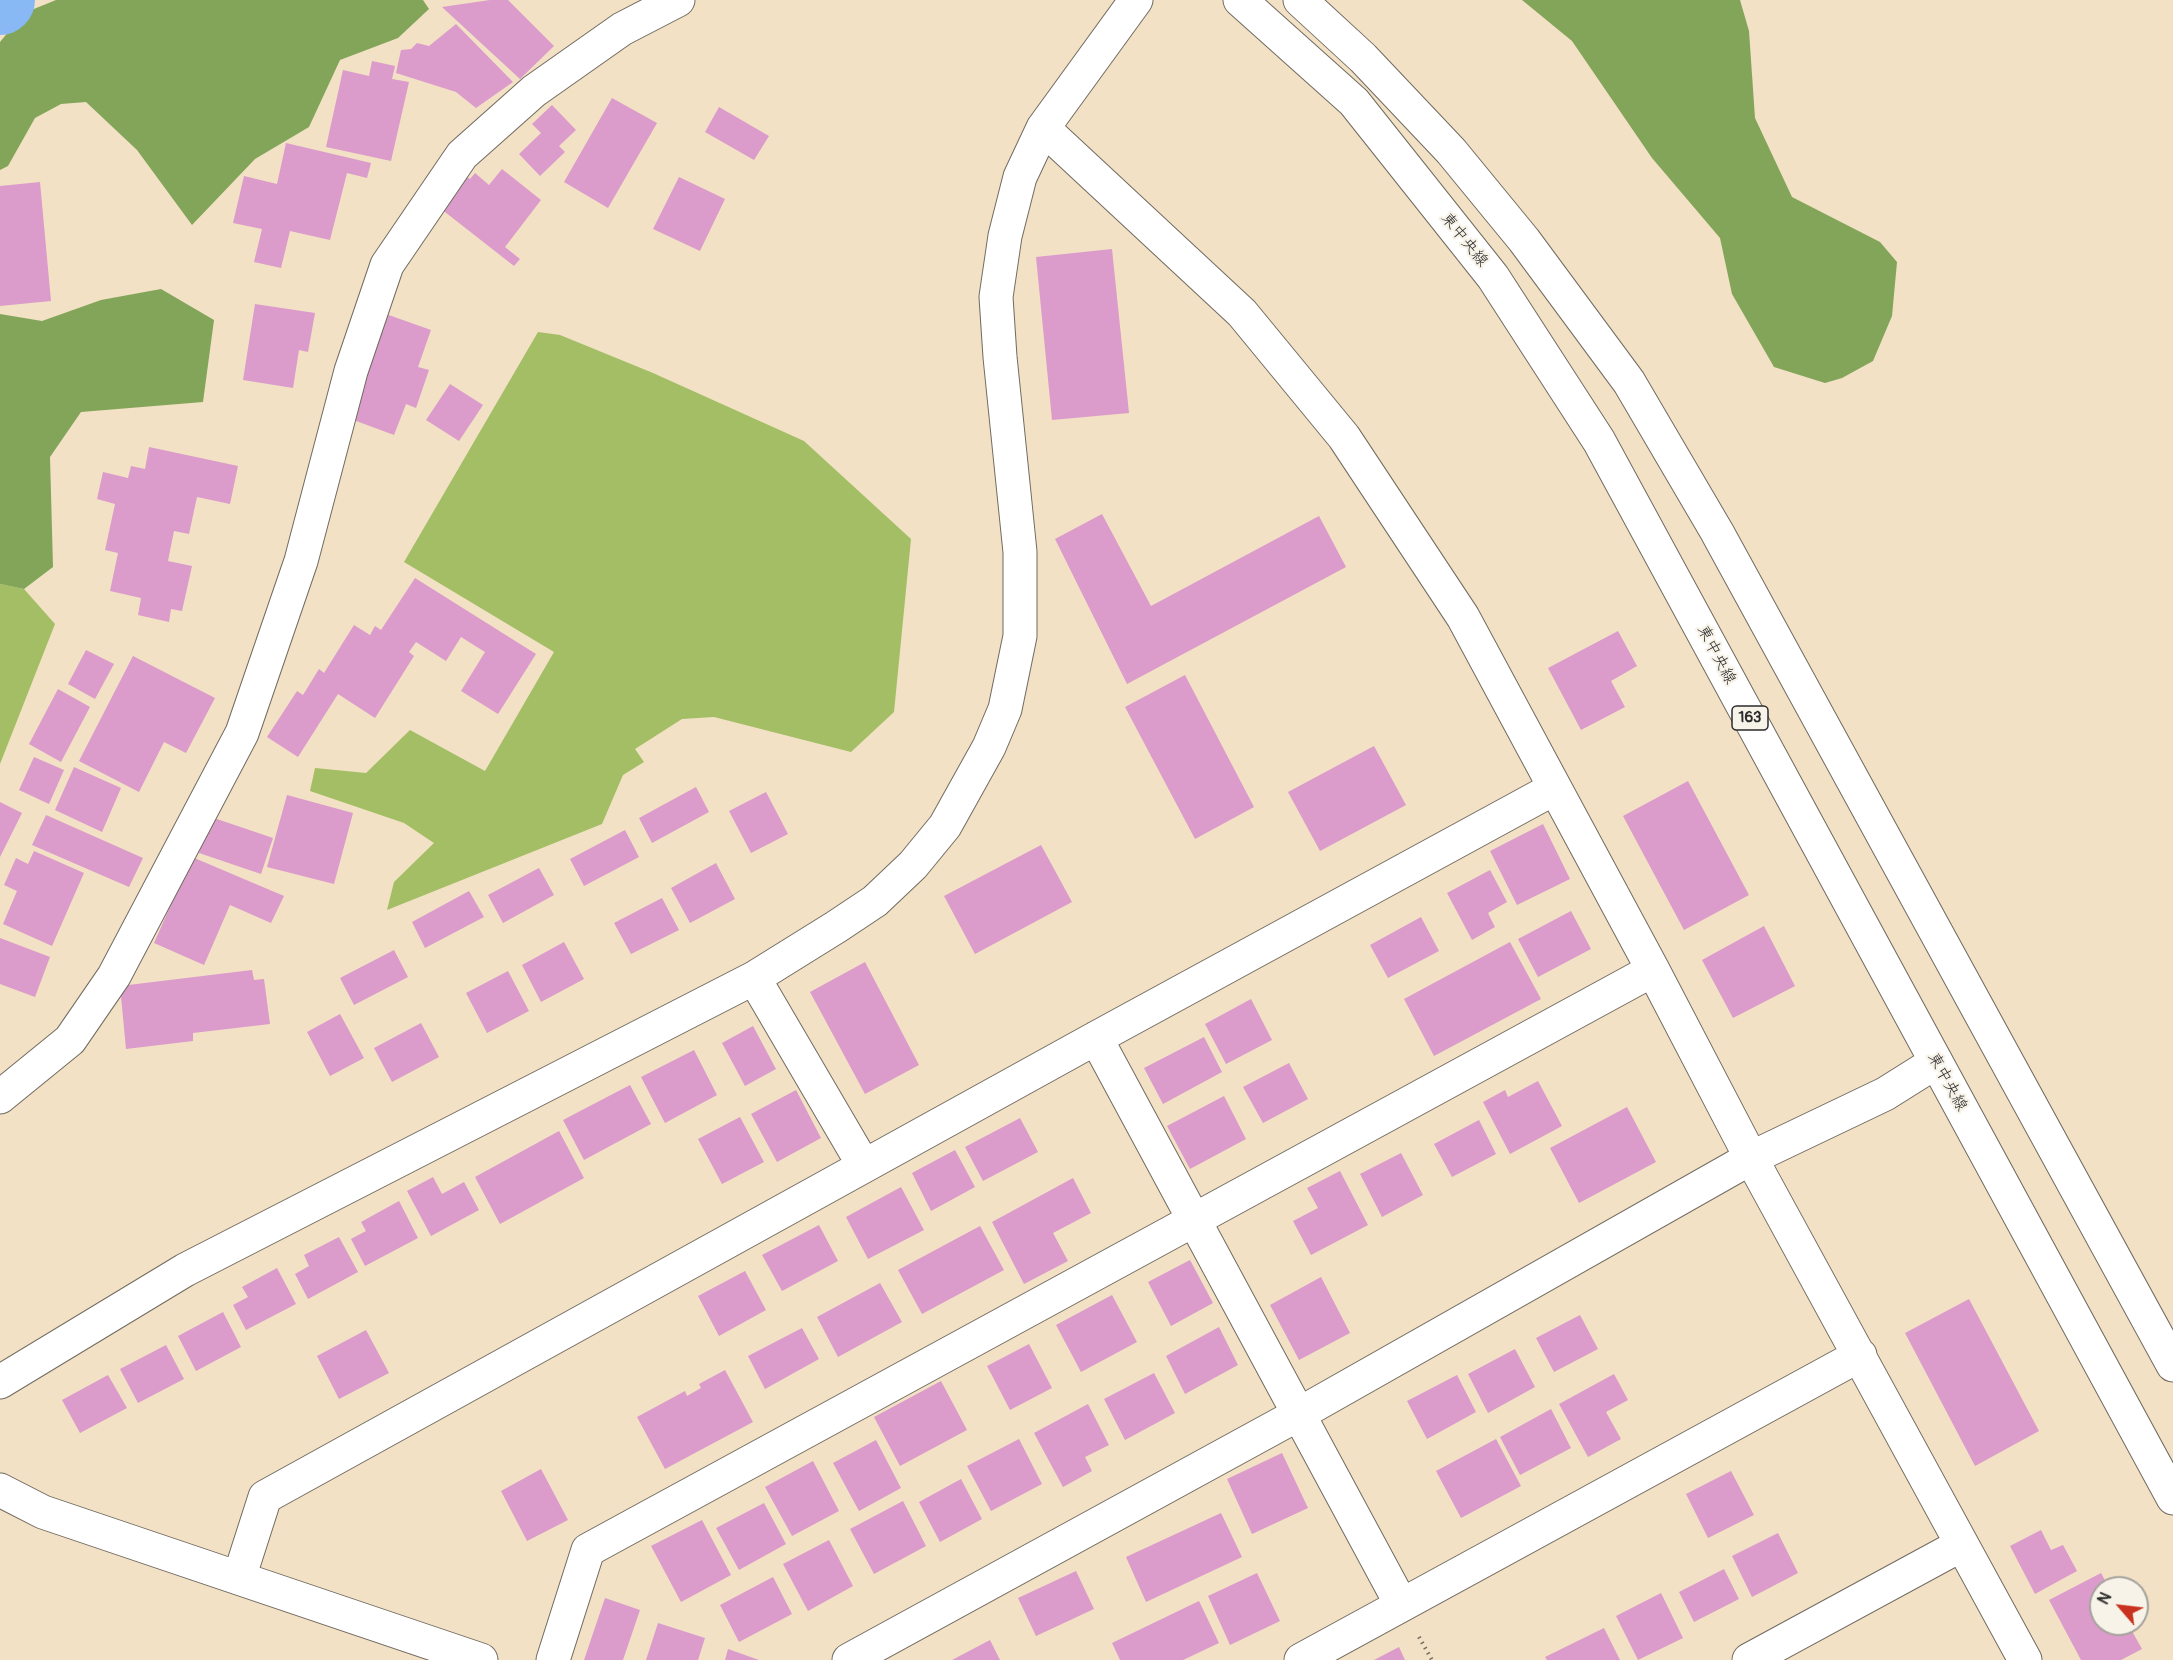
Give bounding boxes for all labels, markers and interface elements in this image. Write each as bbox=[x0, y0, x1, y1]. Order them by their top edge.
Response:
street label: 東中央線 bbox=[1436, 209, 1492, 271]
street label: 東中央線 bbox=[1693, 622, 1739, 688]
road number: 163 bbox=[1732, 706, 1768, 730]
street label: 東中央線 bbox=[1923, 1049, 1971, 1115]
north arrow bbox=[2089, 1576, 2149, 1636]
text: N bbox=[2093, 1589, 2116, 1608]

